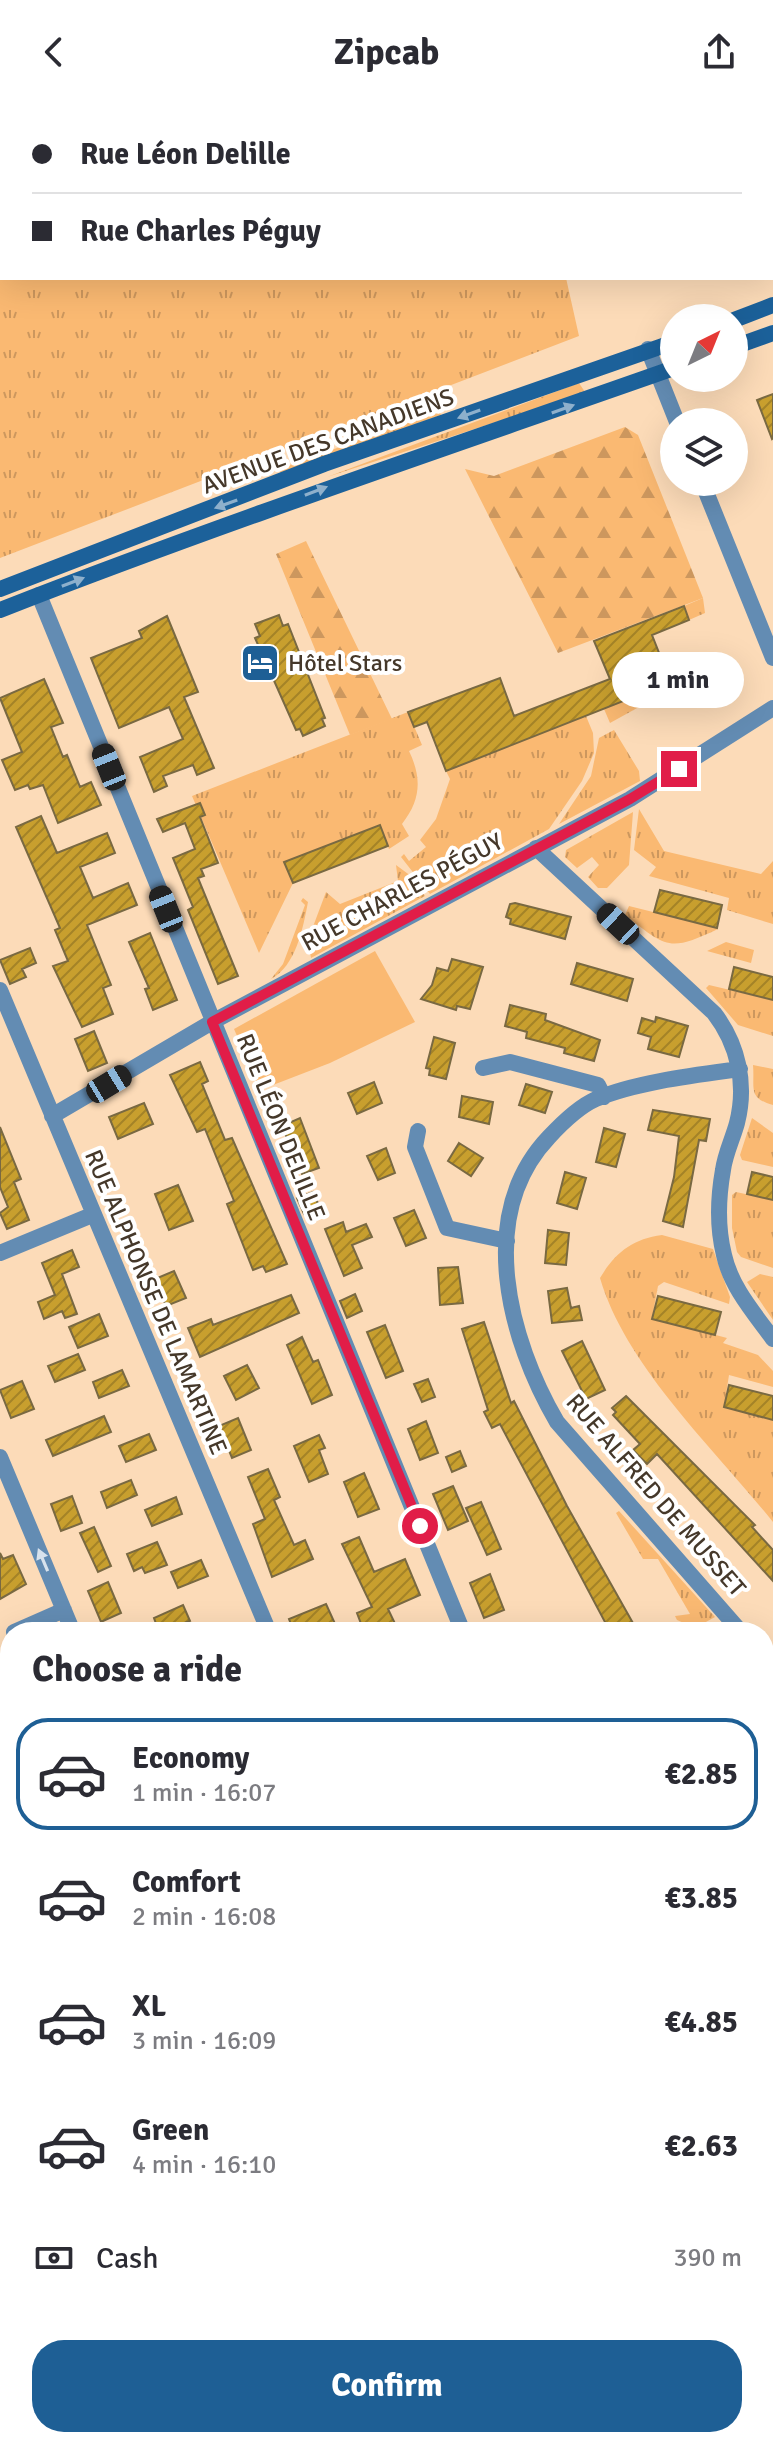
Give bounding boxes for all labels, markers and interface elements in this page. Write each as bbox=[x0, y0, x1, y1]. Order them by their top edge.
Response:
icon: back bbox=[32, 30, 76, 74]
text: Zipcab bbox=[334, 30, 439, 75]
icon: share bbox=[697, 30, 741, 74]
text: Rue Léon Delille bbox=[80, 136, 291, 173]
text: Rue Charles Péguy bbox=[80, 213, 321, 250]
north arrow bbox=[660, 304, 748, 392]
map controls bbox=[660, 304, 748, 496]
street label: AVENUE DES CANADIENS bbox=[198, 381, 458, 501]
one-way arrow bbox=[551, 402, 575, 414]
one-way arrow bbox=[457, 408, 481, 421]
button: layers bbox=[660, 408, 748, 496]
one-way arrow bbox=[304, 484, 328, 497]
one-way arrow bbox=[213, 498, 237, 511]
one-way arrow bbox=[61, 575, 85, 588]
hotel icon: Hôtel Stars bbox=[239, 642, 281, 684]
place label: Hôtel Stars bbox=[288, 648, 402, 678]
callout: 1 min bbox=[613, 653, 745, 709]
text: 1 min bbox=[647, 664, 709, 696]
car bbox=[89, 740, 129, 794]
route end bbox=[661, 751, 697, 787]
street label: RUE CHARLES PÉGUY bbox=[296, 826, 508, 958]
car bbox=[146, 882, 186, 936]
car bbox=[592, 899, 644, 949]
street label: RUE LÉON DELILLE bbox=[230, 1029, 332, 1225]
car bbox=[82, 1061, 136, 1107]
street label: RUE ALPHONSE DE LAMARTINE bbox=[78, 1145, 234, 1459]
street label: RUE ALFRED DE MUSSET bbox=[560, 1387, 752, 1603]
route start bbox=[402, 1508, 438, 1544]
one-way arrow bbox=[36, 1548, 49, 1572]
text: Choose a ride bbox=[32, 1647, 242, 1692]
icon: car bbox=[36, 1738, 108, 1810]
text: Economy bbox=[132, 1740, 249, 1777]
text: €2.85 bbox=[665, 1756, 738, 1793]
text: 1 min · 16:07 bbox=[132, 1777, 276, 1809]
icon: car bbox=[36, 1862, 108, 1934]
text: Comfort bbox=[132, 1864, 241, 1901]
text: €3.85 bbox=[665, 1880, 738, 1917]
text: 2 min · 16:08 bbox=[132, 1901, 276, 1933]
icon: car bbox=[36, 1986, 108, 2058]
text: XL bbox=[132, 1988, 166, 2025]
text: €4.85 bbox=[665, 2004, 738, 2041]
text: 3 min · 16:09 bbox=[132, 2025, 276, 2057]
icon: car bbox=[36, 2110, 108, 2182]
text: Green bbox=[132, 2112, 209, 2149]
text: €2.63 bbox=[665, 2128, 738, 2165]
text: 4 min · 16:10 bbox=[132, 2149, 276, 2181]
icon: cash bbox=[32, 2236, 76, 2280]
text: Cash bbox=[96, 2240, 159, 2277]
text: 390 m bbox=[673, 2242, 742, 2274]
button: Confirm bbox=[32, 2340, 742, 2432]

